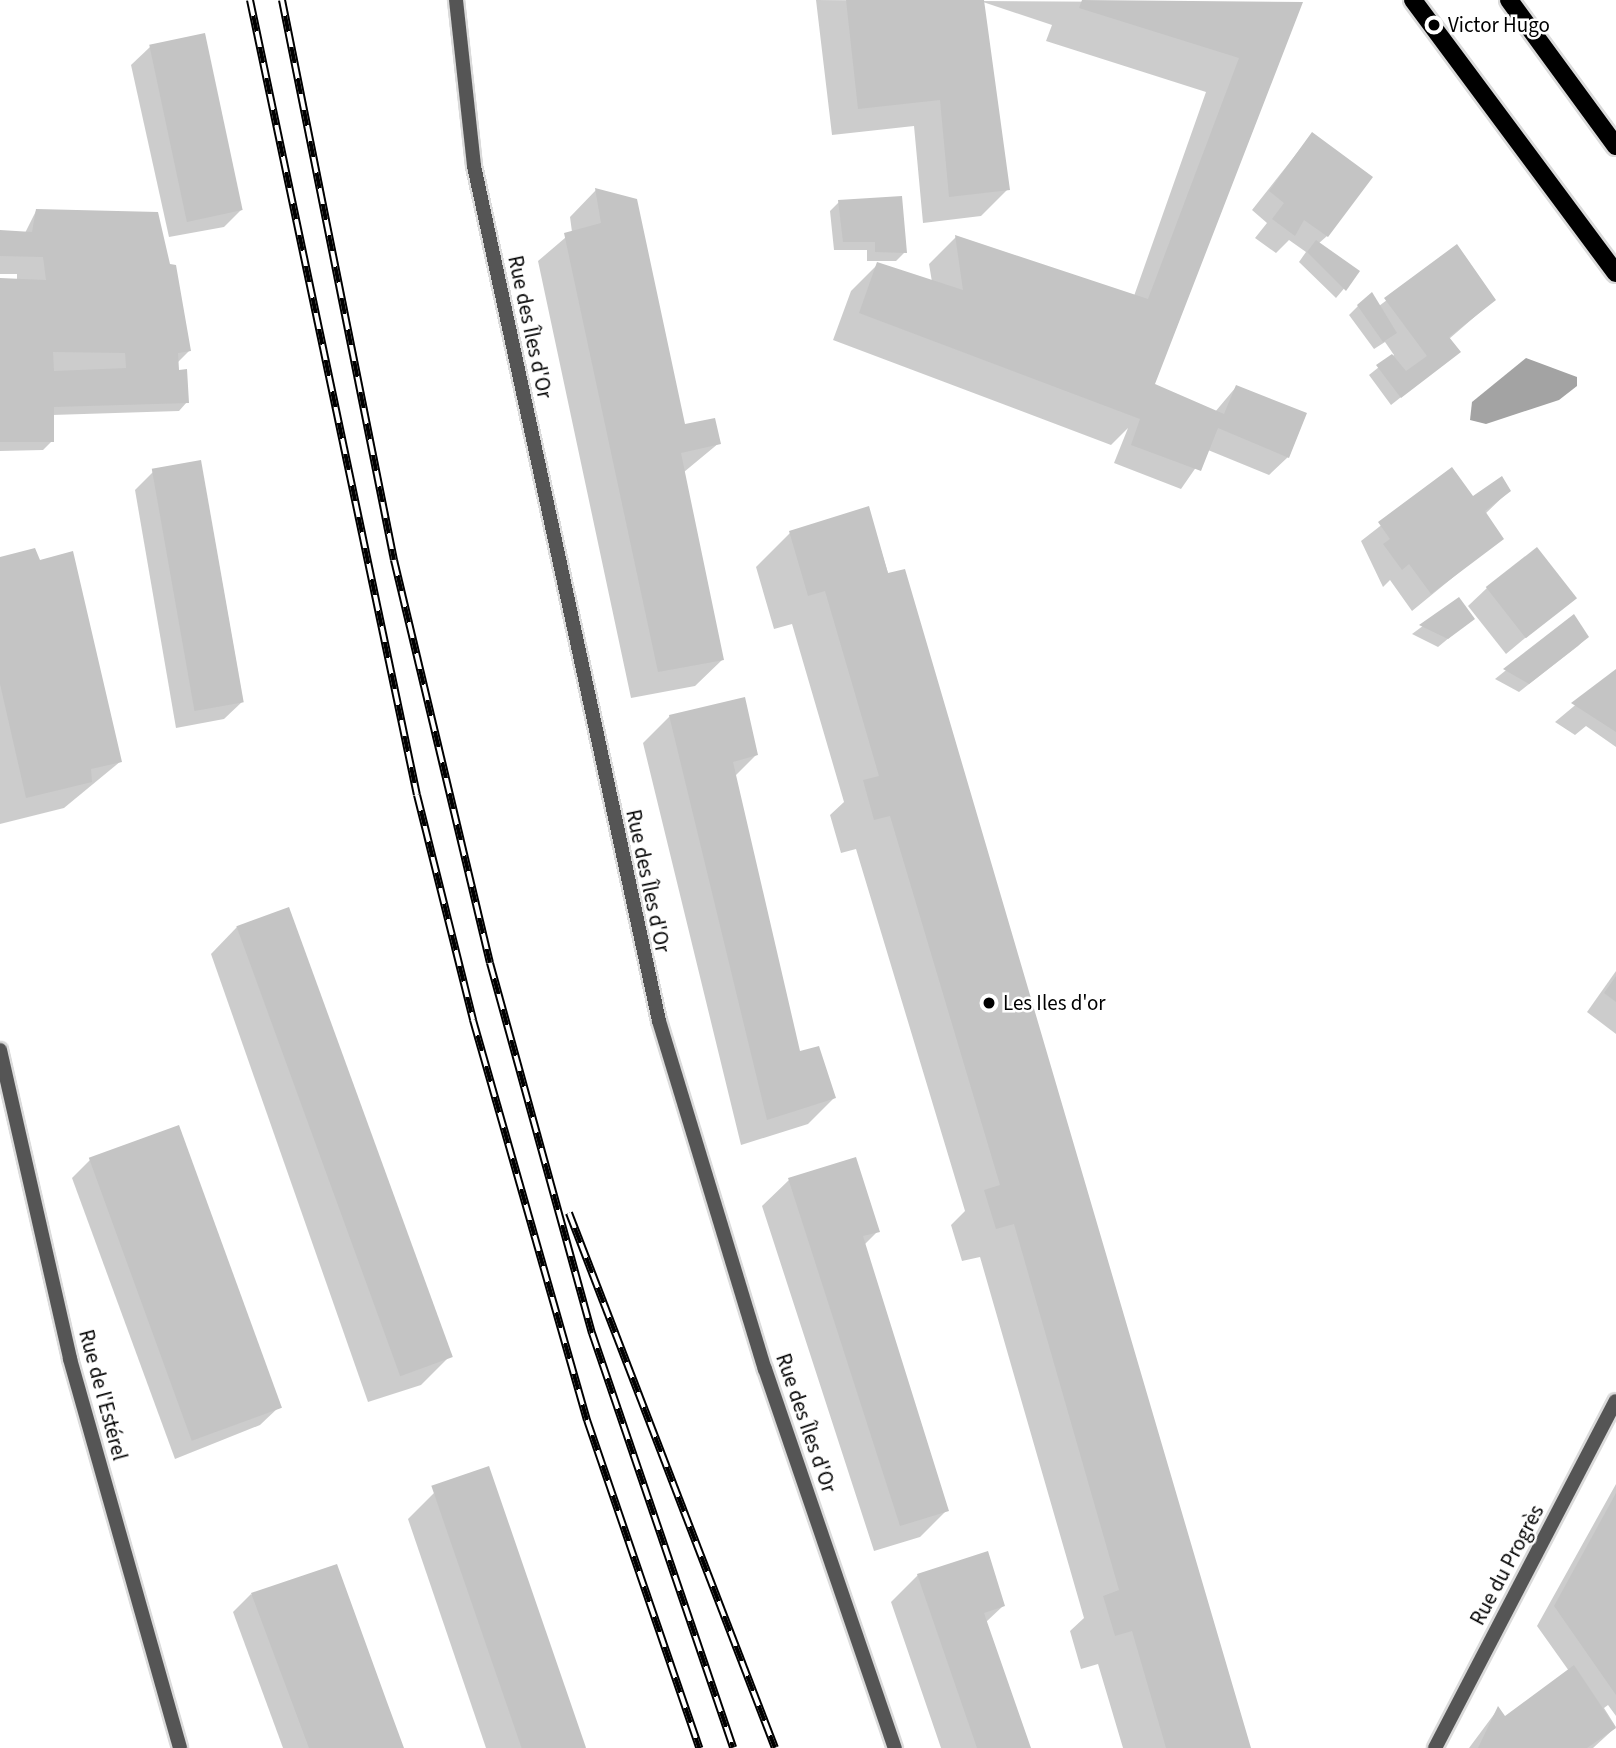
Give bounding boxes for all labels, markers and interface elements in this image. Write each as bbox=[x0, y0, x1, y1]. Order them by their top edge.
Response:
place label: Victor Hugo bbox=[1448, 12, 1550, 38]
marker: Victor Hugo bbox=[1426, 17, 1442, 33]
street label: Rue des Îles d'Or bbox=[503, 253, 557, 401]
street label: Rue des Îles d'Or bbox=[621, 807, 675, 955]
place label: Les Iles d'or bbox=[1003, 990, 1106, 1016]
marker: Les Iles d'or bbox=[981, 995, 997, 1011]
street label: Rue de l'Estérel bbox=[73, 1327, 133, 1463]
street label: Rue des Îles d'Or bbox=[770, 1350, 842, 1496]
street label: Rue du Progrès bbox=[1465, 1501, 1549, 1629]

